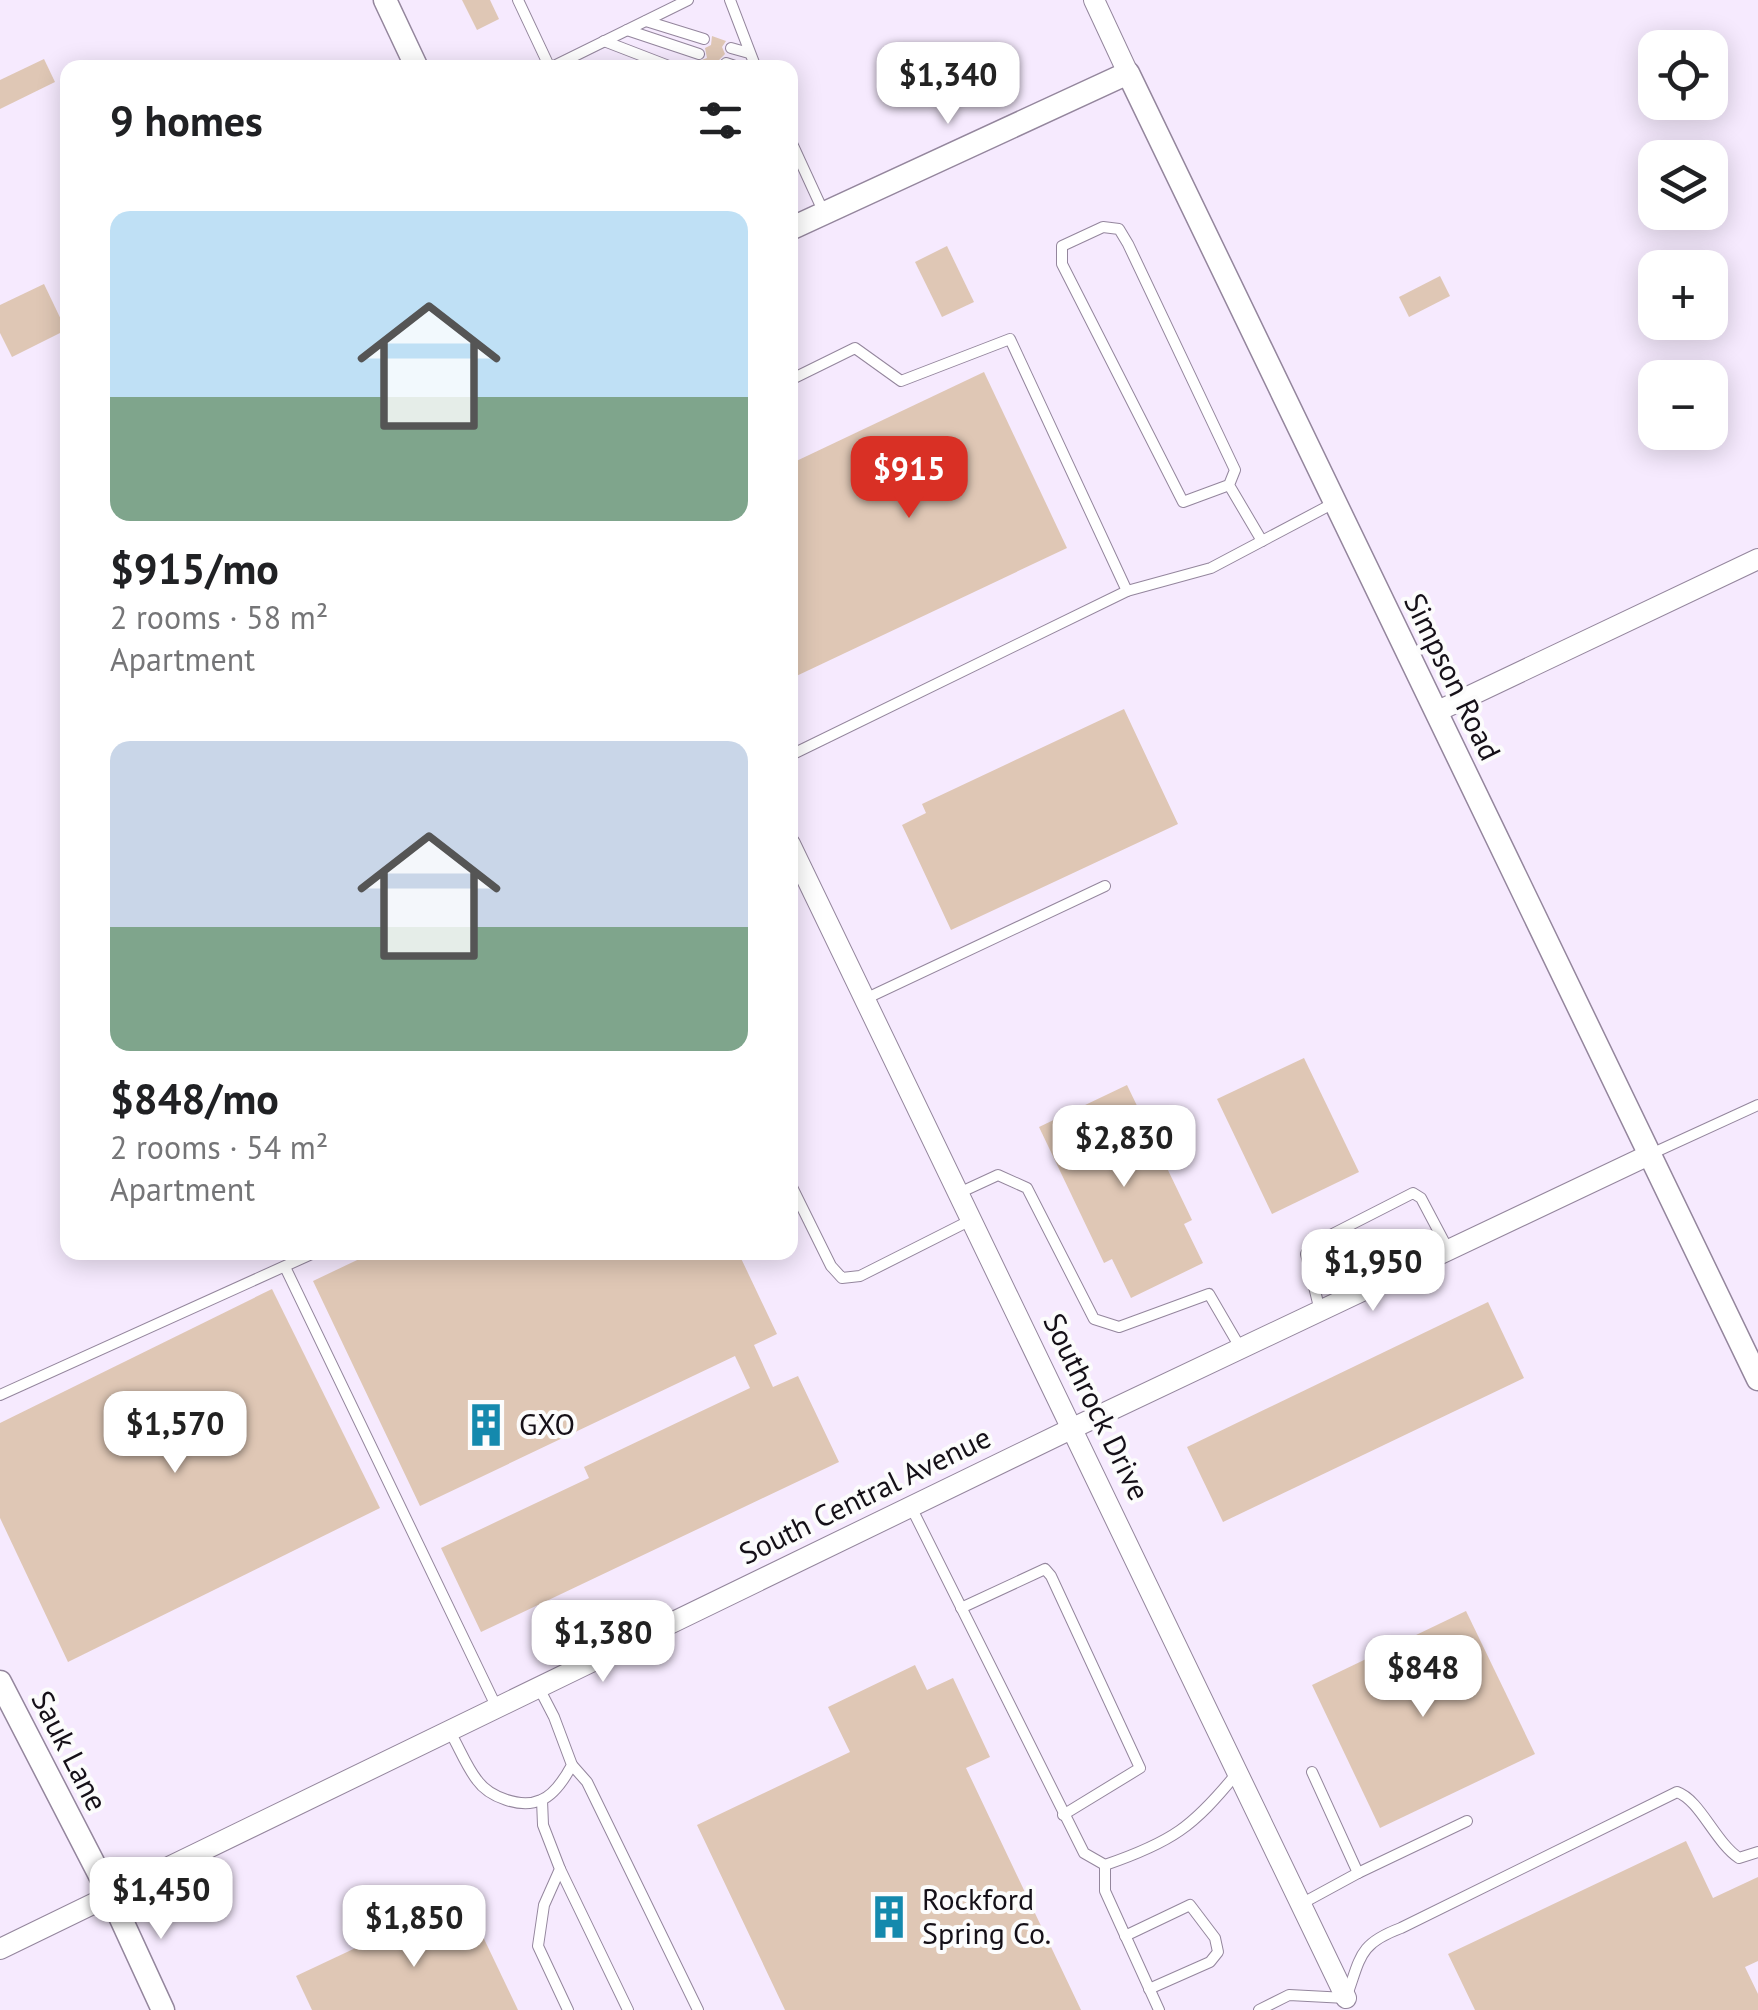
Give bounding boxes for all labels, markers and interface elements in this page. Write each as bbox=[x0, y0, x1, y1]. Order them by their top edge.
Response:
map controls bbox=[1638, 30, 1728, 450]
button: locate bbox=[1638, 30, 1728, 120]
pin: $1,340 bbox=[867, 42, 1029, 127]
text: $1,340 bbox=[899, 53, 997, 95]
text: 9 homes bbox=[110, 93, 263, 148]
icon: filters bbox=[693, 93, 748, 148]
button: layers bbox=[1638, 140, 1728, 230]
button: + bbox=[1638, 250, 1728, 340]
icon: home bbox=[339, 276, 519, 456]
button: − bbox=[1638, 360, 1728, 450]
pin: $915 bbox=[850, 436, 968, 521]
text: $915 bbox=[873, 447, 945, 489]
text: $915/mo bbox=[110, 541, 279, 596]
street label: Simpson Road bbox=[1396, 586, 1511, 766]
text: 2 rooms · 58 m² bbox=[110, 596, 328, 638]
text: Apartment bbox=[110, 638, 255, 680]
icon: home bbox=[339, 806, 519, 986]
text: $848/mo bbox=[110, 1071, 279, 1126]
pin: $2,830 bbox=[1043, 1105, 1205, 1190]
text: $2,830 bbox=[1075, 1116, 1173, 1158]
text: 2 rooms · 54 m² bbox=[110, 1126, 328, 1168]
text: Apartment bbox=[110, 1168, 255, 1210]
pin: $1,950 bbox=[1292, 1229, 1454, 1314]
text: $1,950 bbox=[1324, 1240, 1422, 1282]
street label: Southrock Drive bbox=[1035, 1306, 1159, 1506]
pin: $1,570 bbox=[94, 1391, 256, 1476]
building icon: GXO bbox=[462, 1401, 510, 1449]
text: $1,570 bbox=[126, 1402, 224, 1444]
place label: GXO bbox=[519, 1404, 575, 1443]
street label: South Central Avenue bbox=[732, 1417, 997, 1573]
pin: $1,380 bbox=[522, 1600, 684, 1685]
text: $1,380 bbox=[554, 1611, 652, 1653]
pin: $848 bbox=[1364, 1635, 1482, 1720]
text: $848 bbox=[1387, 1646, 1459, 1688]
street label: Sauk Lane bbox=[23, 1684, 117, 1817]
pin: $1,450 bbox=[80, 1857, 242, 1942]
text: $1,450 bbox=[112, 1868, 210, 1910]
place label: Rockford Spring Co. bbox=[922, 1879, 1051, 1952]
pin: $1,850 bbox=[333, 1885, 495, 1970]
building icon: Rockford Spring Co. bbox=[865, 1893, 913, 1941]
text: $1,850 bbox=[365, 1896, 463, 1938]

